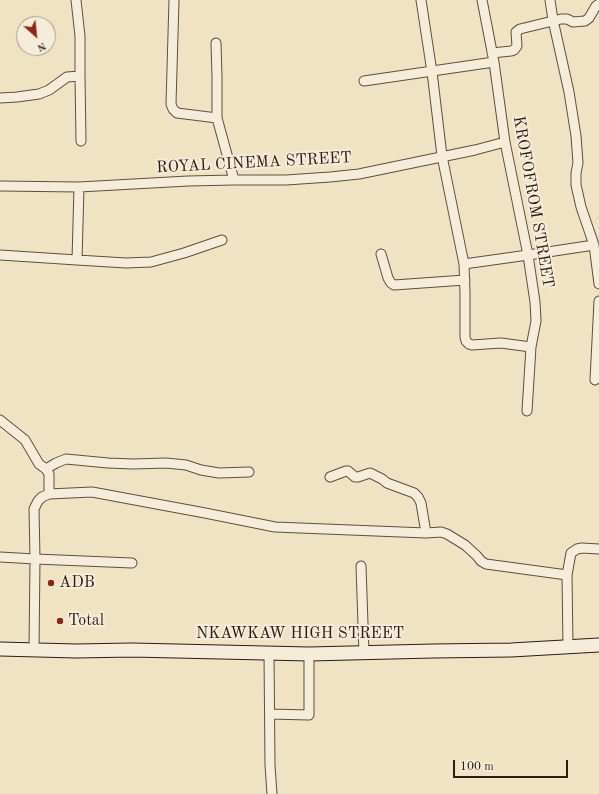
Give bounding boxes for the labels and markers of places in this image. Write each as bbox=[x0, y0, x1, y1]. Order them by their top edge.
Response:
place label: ADB bbox=[59, 573, 95, 593]
marker: ADB bbox=[46, 578, 56, 588]
place label: Total bbox=[68, 611, 104, 631]
marker: Total bbox=[55, 616, 65, 626]

